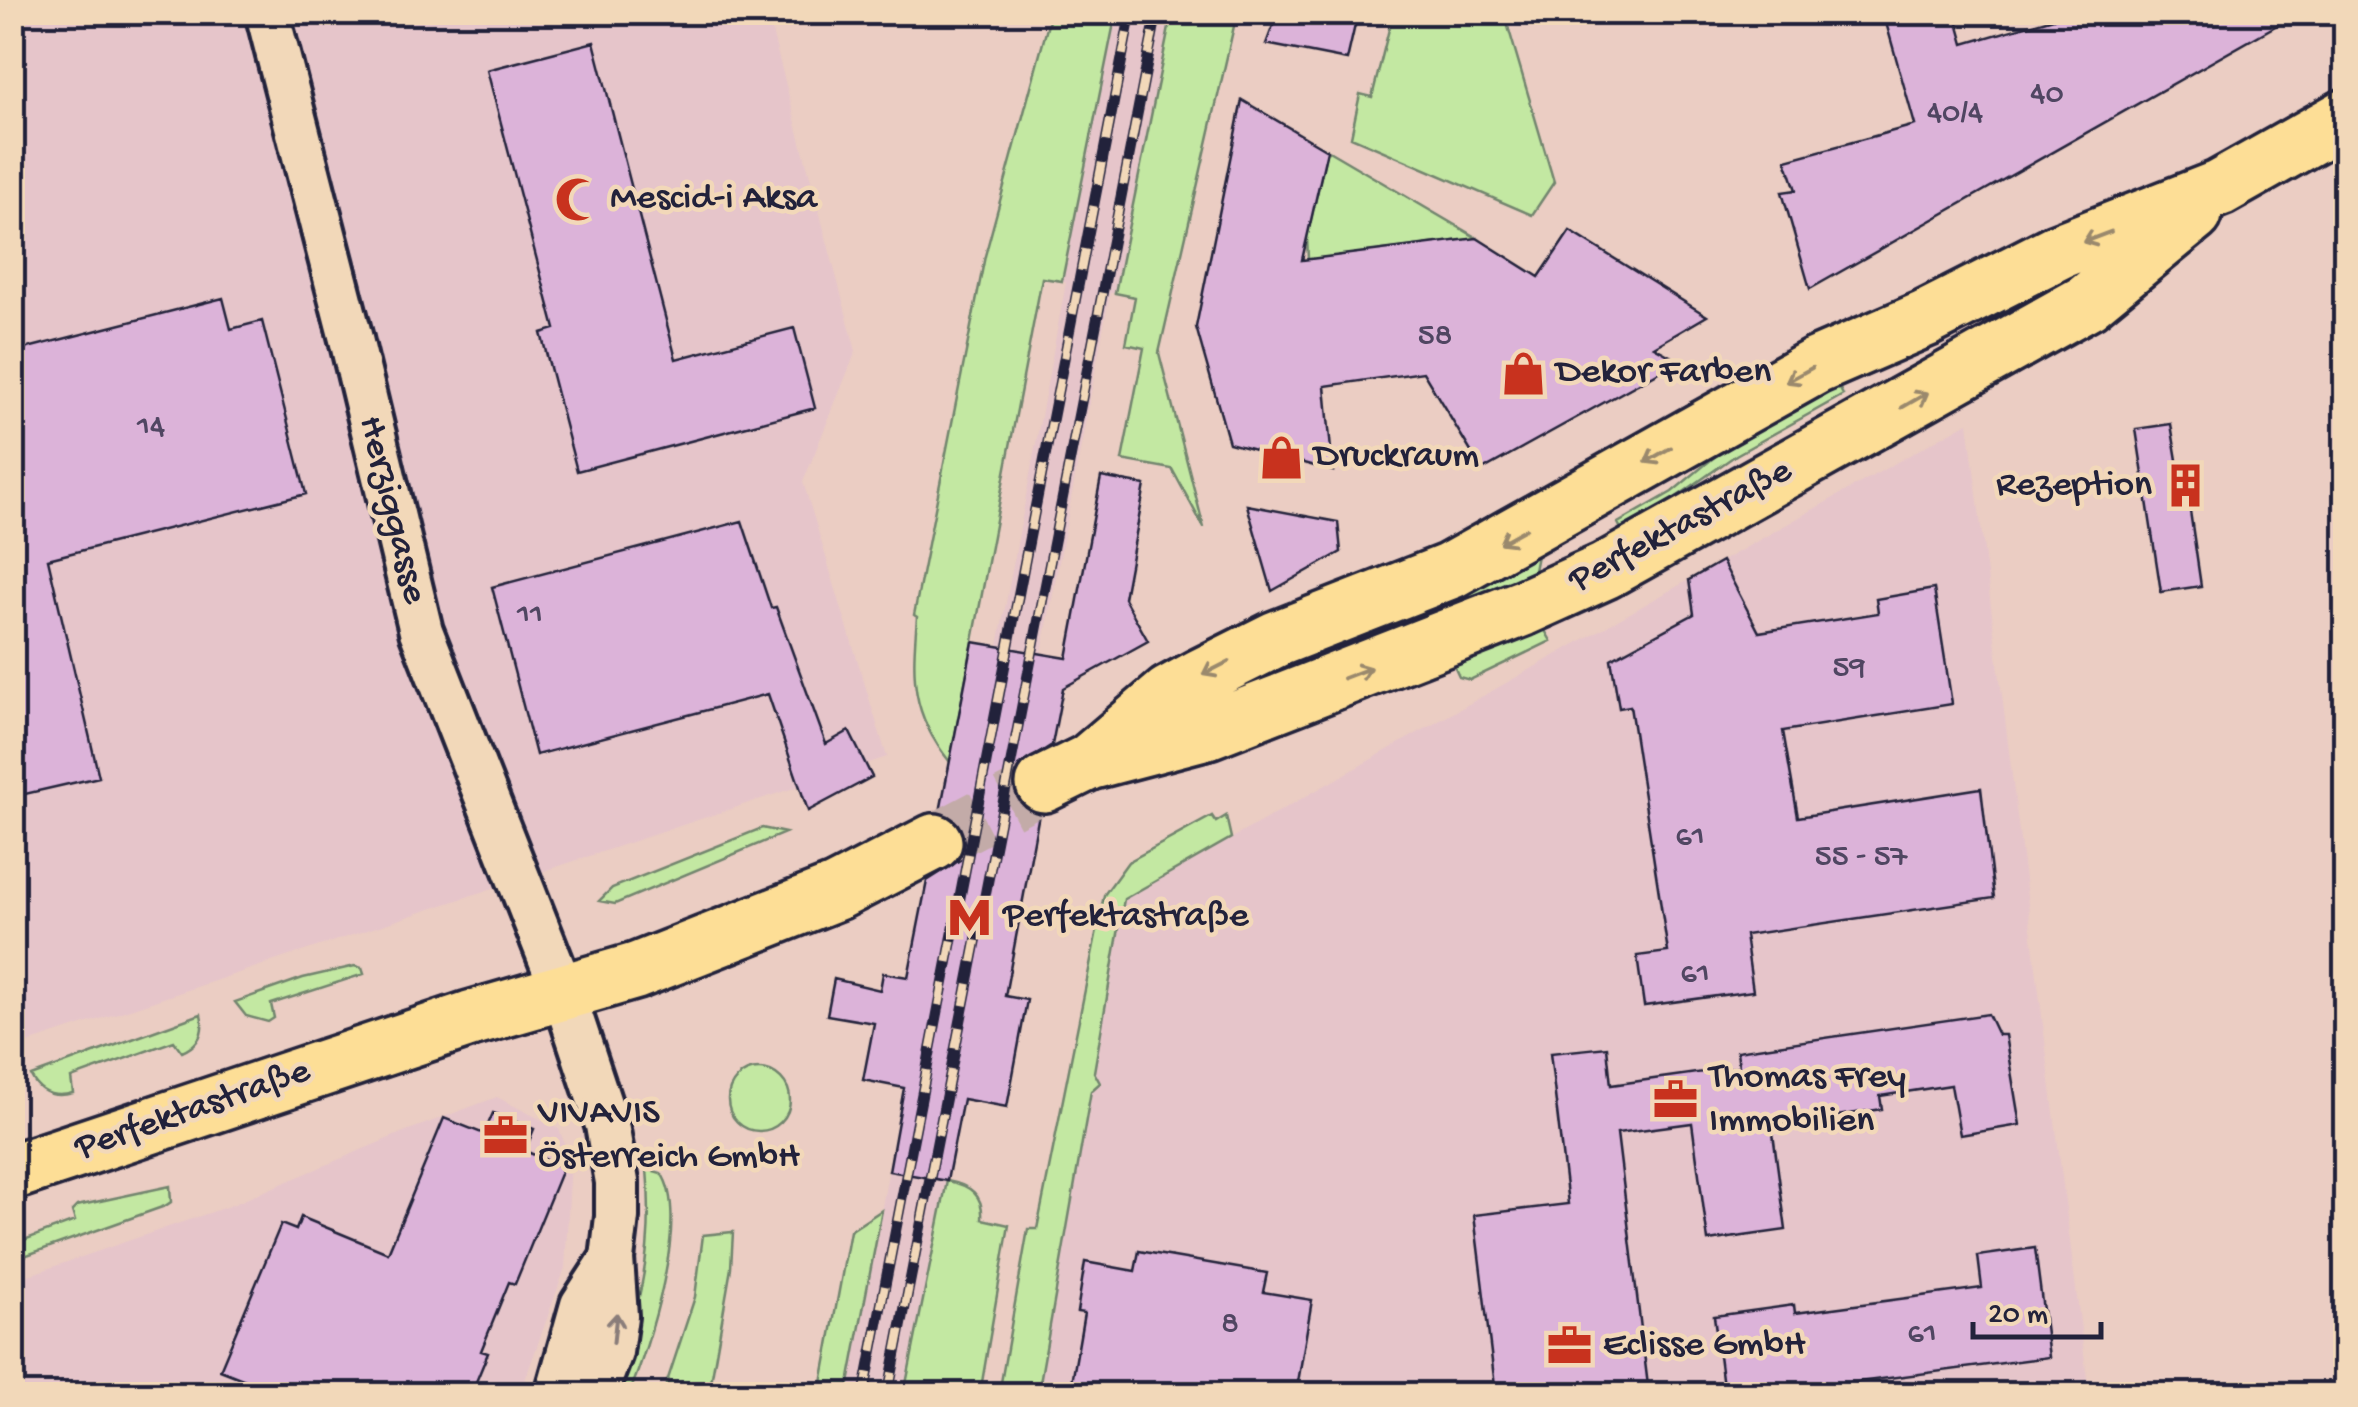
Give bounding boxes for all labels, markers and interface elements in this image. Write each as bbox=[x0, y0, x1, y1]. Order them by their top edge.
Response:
house number: 40 bbox=[2030, 76, 2064, 114]
house number: 40/4 bbox=[1927, 95, 1983, 133]
mosque icon: Mescid-i Aksa bbox=[553, 175, 601, 223]
place label: Mescid-i Aksa bbox=[610, 177, 819, 221]
one-way arrow bbox=[2082, 229, 2112, 247]
house number: 58 bbox=[1418, 318, 1452, 356]
shop icon: Dekor Farben bbox=[1499, 349, 1547, 397]
place label: Dekor Farben bbox=[1553, 351, 1771, 395]
one-way arrow bbox=[1785, 366, 1814, 386]
one-way arrow bbox=[1900, 390, 1928, 410]
house number: 14 bbox=[136, 409, 165, 447]
street label: Herziggasse bbox=[346, 412, 436, 609]
shop icon: Druckraum bbox=[1257, 433, 1305, 481]
place label: Druckraum bbox=[1311, 435, 1479, 479]
one-way arrow bbox=[1643, 445, 1673, 465]
street label: Perfektastraße bbox=[1561, 450, 1800, 605]
building icon: Rezeption bbox=[2161, 462, 2209, 510]
place label: Rezeption bbox=[1996, 464, 2152, 508]
one-way arrow bbox=[1498, 527, 1528, 547]
house number: 11 bbox=[516, 597, 543, 635]
house number: 59 bbox=[1833, 650, 1865, 688]
one-way arrow bbox=[1202, 659, 1232, 678]
one-way arrow bbox=[1340, 663, 1371, 681]
house number: 61 bbox=[1675, 819, 1705, 857]
house number: 55 - 57 bbox=[1815, 839, 1909, 877]
metro station icon: Perfektastraße bbox=[946, 893, 994, 941]
place label: Perfektastraße bbox=[1002, 895, 1249, 939]
house number: 61 bbox=[1680, 956, 1710, 994]
street label: Perfektastraße bbox=[69, 1050, 317, 1172]
place label: Thomas Frey Immobilien bbox=[1707, 1056, 1906, 1144]
office icon: Thomas Frey Immobilien bbox=[1652, 1076, 1700, 1124]
place label: VIVAVIS Österreich GmbH bbox=[537, 1092, 800, 1180]
office icon: VIVAVIS Österreich GmbH bbox=[481, 1112, 529, 1160]
scale bar bbox=[1973, 1277, 2100, 1339]
text: 20 m bbox=[1988, 1299, 2048, 1334]
house number: 8 bbox=[1221, 1306, 1239, 1344]
one-way arrow bbox=[605, 1313, 624, 1345]
house number: 61 bbox=[1907, 1316, 1937, 1354]
office icon: Eclisse GmbH bbox=[1546, 1322, 1594, 1370]
place label: Eclisse GmbH bbox=[1603, 1324, 1806, 1368]

